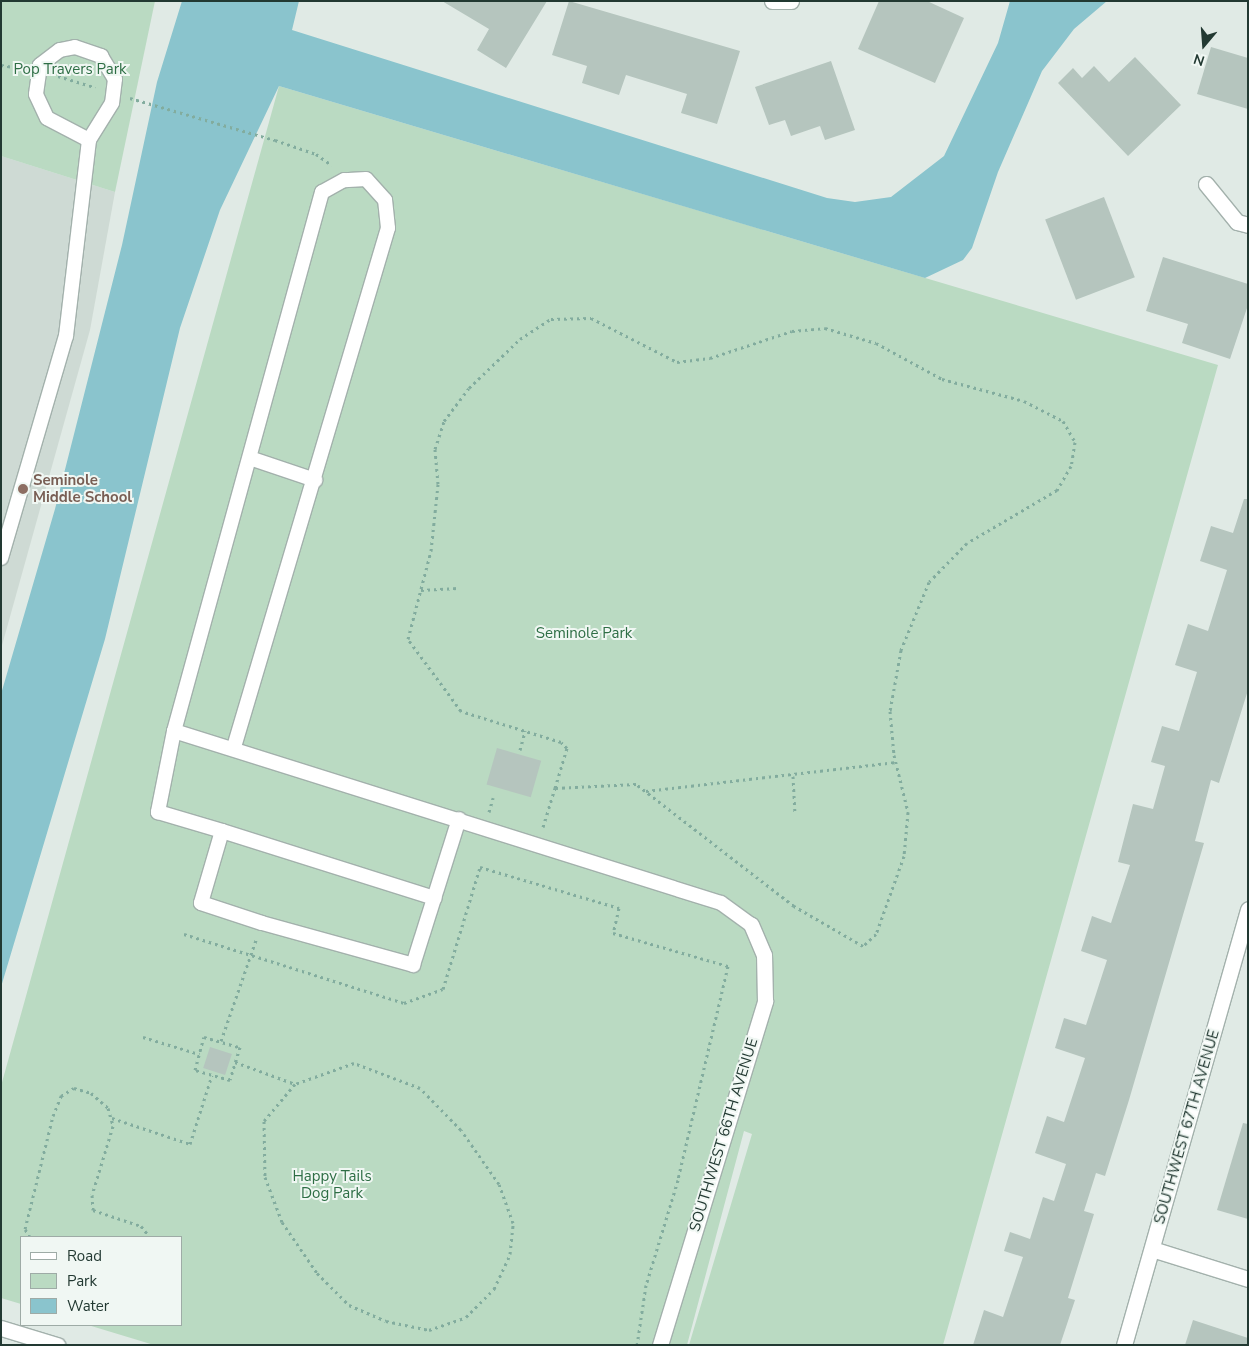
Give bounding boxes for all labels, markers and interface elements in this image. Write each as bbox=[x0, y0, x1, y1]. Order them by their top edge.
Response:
north arrow bbox=[1179, 20, 1229, 70]
text: N bbox=[1191, 49, 1207, 70]
park label: Pop Travers Park bbox=[13, 61, 127, 79]
place label: Seminole Middle School bbox=[33, 471, 132, 506]
marker: Seminole Middle School bbox=[17, 483, 29, 495]
park label: Seminole Park bbox=[536, 625, 632, 643]
street label: SOUTHWEST 67TH AVENUE bbox=[1151, 1028, 1223, 1226]
street label: SOUTHWEST 66TH AVENUE bbox=[686, 1036, 762, 1234]
park label: Happy Tails Dog Park bbox=[292, 1167, 372, 1202]
legend bbox=[20, 1236, 182, 1326]
text: Road bbox=[67, 1246, 102, 1266]
text: Park bbox=[67, 1271, 97, 1291]
text: Water bbox=[67, 1296, 109, 1316]

